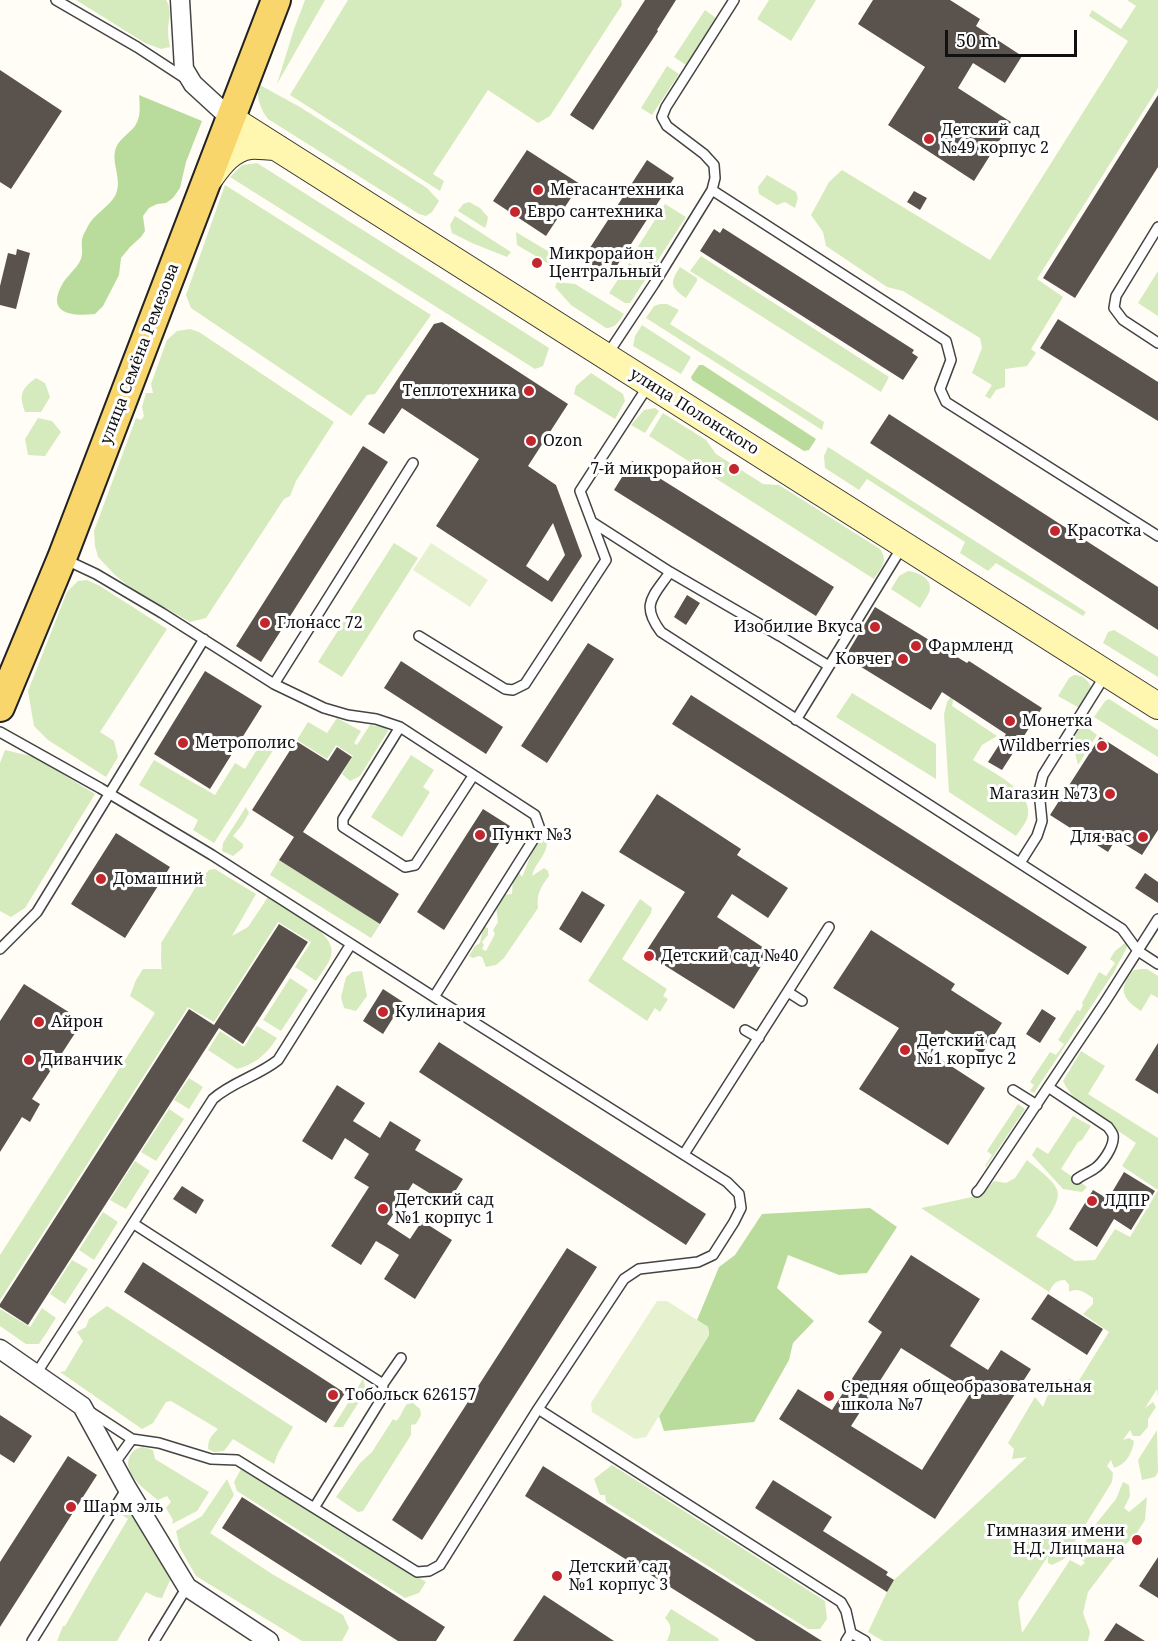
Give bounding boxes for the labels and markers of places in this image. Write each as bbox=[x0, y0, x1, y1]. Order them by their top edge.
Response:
place label: Детский сад №49 корпус 2 bbox=[941, 120, 1049, 158]
marker: Детский сад №49 корпус 2 bbox=[922, 132, 936, 146]
place label: Мегасантехника bbox=[550, 180, 685, 200]
marker: Мегасантехника bbox=[531, 183, 545, 197]
place label: Евро сантехника bbox=[527, 202, 664, 222]
marker: Евро сантехника bbox=[508, 205, 522, 219]
place label: Микрорайон Центральный bbox=[549, 244, 662, 282]
marker: Микрорайон Центральный bbox=[530, 256, 544, 270]
place label: Теплотехника bbox=[402, 381, 517, 401]
marker: Теплотехника bbox=[522, 384, 536, 398]
place label: Ozon bbox=[543, 431, 583, 451]
marker: Ozon bbox=[524, 434, 538, 448]
place label: 7-й микрорайон bbox=[590, 459, 722, 479]
marker: 7-й микрорайон bbox=[727, 462, 741, 476]
place label: Красотка bbox=[1067, 521, 1142, 541]
marker: Красотка bbox=[1048, 524, 1062, 538]
place label: Глонасс 72 bbox=[277, 613, 363, 633]
marker: Глонасс 72 bbox=[258, 616, 272, 630]
place label: Изобилие Вкуса bbox=[734, 617, 863, 637]
marker: Изобилие Вкуса bbox=[868, 620, 882, 634]
place label: Фармленд bbox=[928, 636, 1013, 656]
marker: Фармленд bbox=[909, 639, 923, 653]
place label: Ковчег bbox=[835, 649, 891, 669]
marker: Ковчег bbox=[896, 652, 910, 666]
place label: Монетка bbox=[1022, 711, 1093, 731]
marker: Монетка bbox=[1003, 714, 1017, 728]
place label: Метрополис bbox=[195, 733, 295, 753]
marker: Метрополис bbox=[176, 736, 190, 750]
place label: Wildberries bbox=[999, 736, 1090, 756]
marker: Wildberries bbox=[1095, 739, 1109, 753]
place label: Магазин №73 bbox=[989, 784, 1098, 804]
marker: Магазин №73 bbox=[1103, 787, 1117, 801]
place label: Пункт №3 bbox=[492, 825, 572, 845]
place label: Для вас bbox=[1070, 827, 1131, 847]
marker: Пункт №3 bbox=[473, 828, 487, 842]
marker: Для вас bbox=[1136, 830, 1150, 844]
place label: Домашний bbox=[113, 869, 204, 889]
marker: Домашний bbox=[94, 872, 108, 886]
place label: Детский сад №40 bbox=[661, 946, 798, 966]
marker: Детский сад №40 bbox=[642, 949, 656, 963]
place label: Кулинария bbox=[395, 1002, 486, 1022]
marker: Кулинария bbox=[376, 1005, 390, 1019]
place label: Айрон bbox=[51, 1012, 103, 1032]
marker: Айрон bbox=[32, 1015, 46, 1029]
place label: Детский сад №1 корпус 2 bbox=[917, 1031, 1016, 1069]
marker: Детский сад №1 корпус 2 bbox=[898, 1043, 912, 1057]
place label: Диванчик bbox=[41, 1050, 123, 1070]
marker: Диванчик bbox=[22, 1053, 36, 1067]
place label: Детский сад №1 корпус 1 bbox=[395, 1190, 494, 1228]
place label: ЛДПР bbox=[1104, 1191, 1150, 1211]
marker: ЛДПР bbox=[1085, 1194, 1099, 1208]
marker: Детский сад №1 корпус 1 bbox=[376, 1202, 390, 1216]
place label: Средняя общеобразовательная школа №7 bbox=[841, 1377, 1092, 1415]
place label: Тобольск 626157 bbox=[345, 1385, 476, 1405]
marker: Тобольск 626157 bbox=[326, 1388, 340, 1402]
marker: Средняя общеобразовательная школа №7 bbox=[822, 1389, 836, 1403]
place label: Шарм эль bbox=[83, 1497, 163, 1517]
marker: Шарм эль bbox=[64, 1500, 78, 1514]
place label: Гимназия имени Н.Д. Лицмана bbox=[986, 1521, 1125, 1559]
marker: Гимназия имени Н.Д. Лицмана bbox=[1130, 1533, 1144, 1547]
place label: Детский сад №1 корпус 3 bbox=[569, 1557, 668, 1595]
marker: Детский сад №1 корпус 3 bbox=[550, 1569, 564, 1583]

